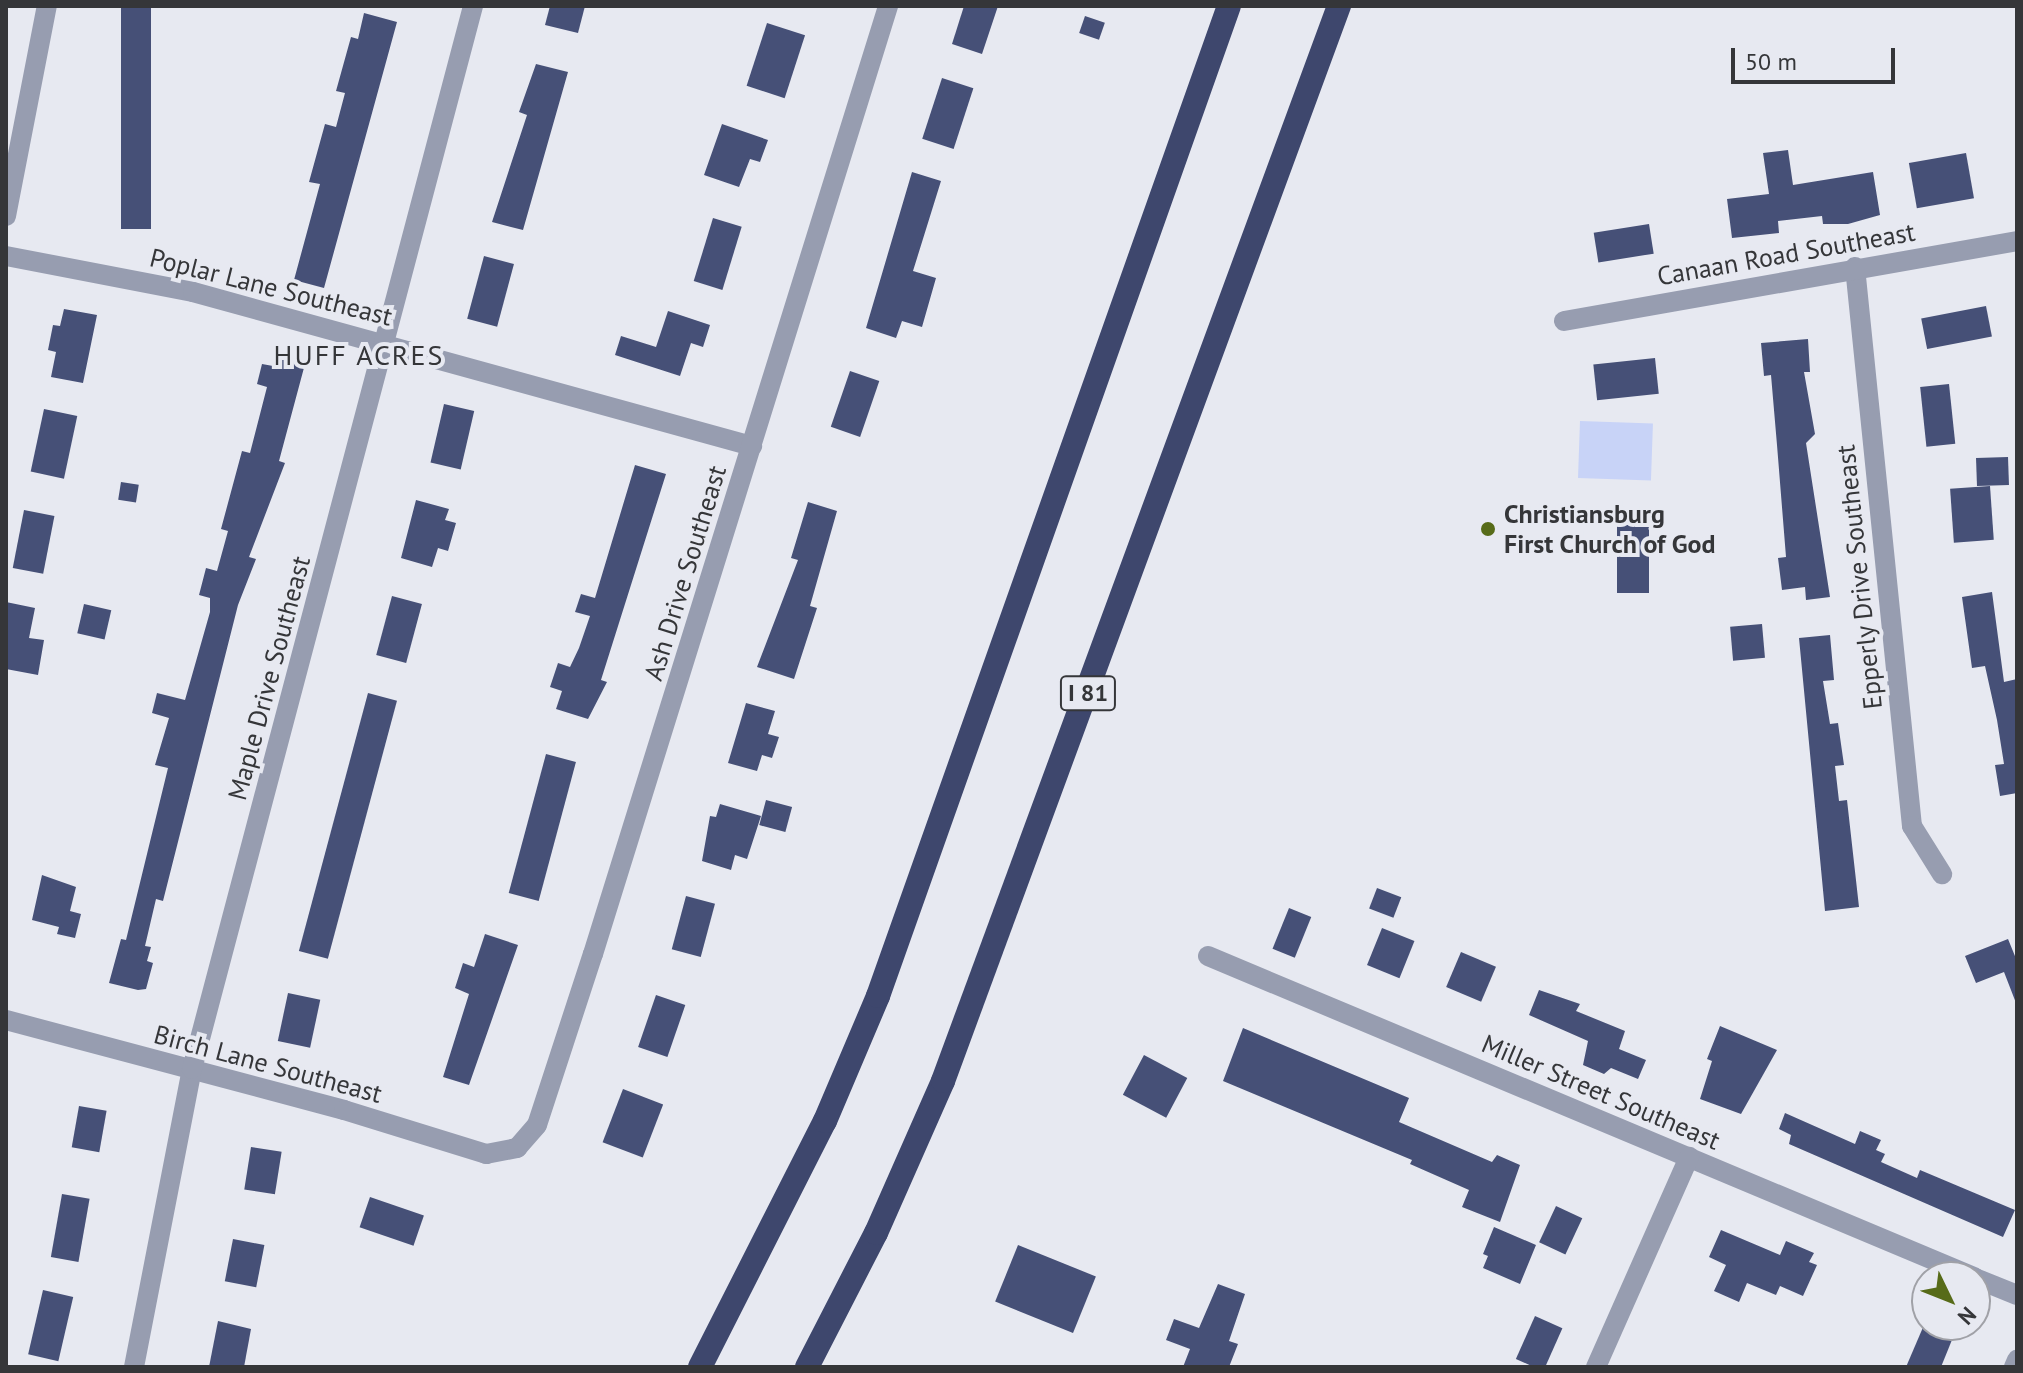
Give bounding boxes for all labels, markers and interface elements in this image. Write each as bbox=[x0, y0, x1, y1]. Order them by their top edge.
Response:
scale bar bbox=[1735, 32, 1899, 82]
text: 50 m bbox=[1745, 46, 1797, 77]
street label: Canaan Road Southeast bbox=[1655, 216, 1917, 292]
street label: Poplar Lane Southeast bbox=[147, 242, 395, 332]
district label: HUFF ACRES bbox=[273, 338, 445, 372]
street label: Epperly Drive Southeast bbox=[1830, 443, 1888, 711]
street label: Ash Drive Southeast bbox=[637, 462, 733, 684]
place label: Christiansburg First Church of God bbox=[1504, 498, 1716, 560]
marker: Christiansburg First Church of God bbox=[1479, 520, 1497, 538]
street label: Maple Drive Southeast bbox=[221, 553, 317, 803]
road number: I 81 bbox=[1058, 673, 1118, 713]
street label: Birch Lane Southeast bbox=[151, 1019, 385, 1109]
street label: Miller Street Southeast bbox=[1477, 1028, 1725, 1156]
north arrow bbox=[1911, 1261, 1991, 1341]
text: N bbox=[1952, 1301, 1982, 1331]

